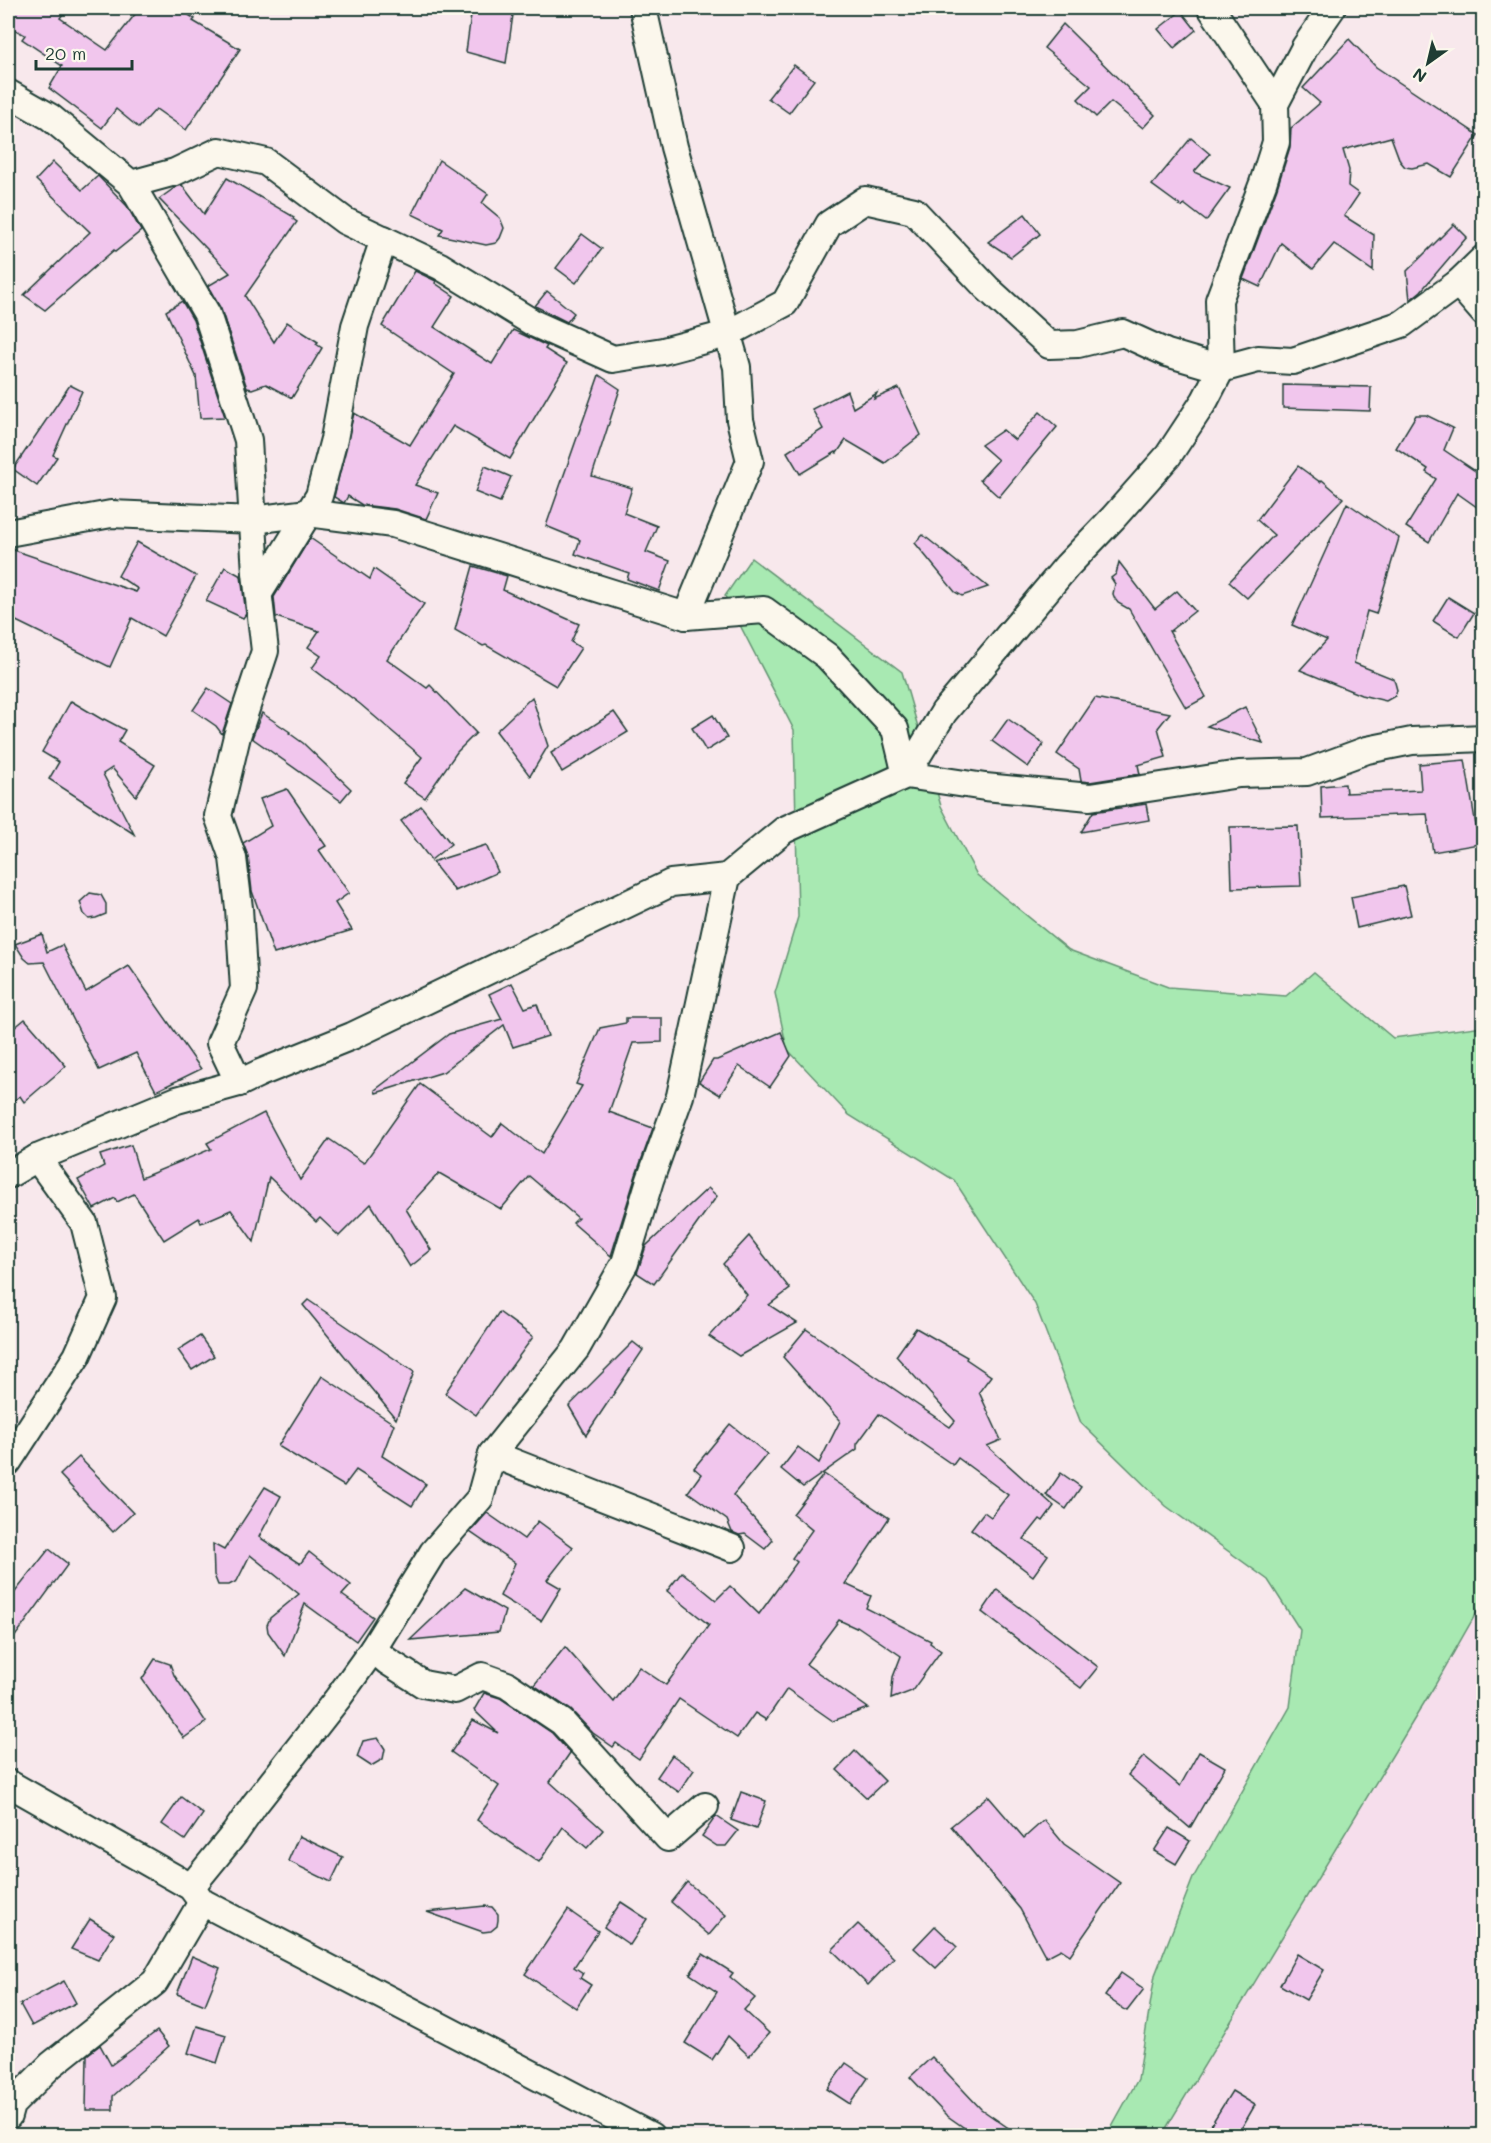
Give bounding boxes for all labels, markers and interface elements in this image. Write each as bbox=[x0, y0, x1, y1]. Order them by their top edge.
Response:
scale bar bbox=[36, 33, 132, 71]
north arrow bbox=[1398, 33, 1458, 93]
text: 20 m bbox=[45, 41, 86, 65]
text: N bbox=[1408, 64, 1430, 88]

